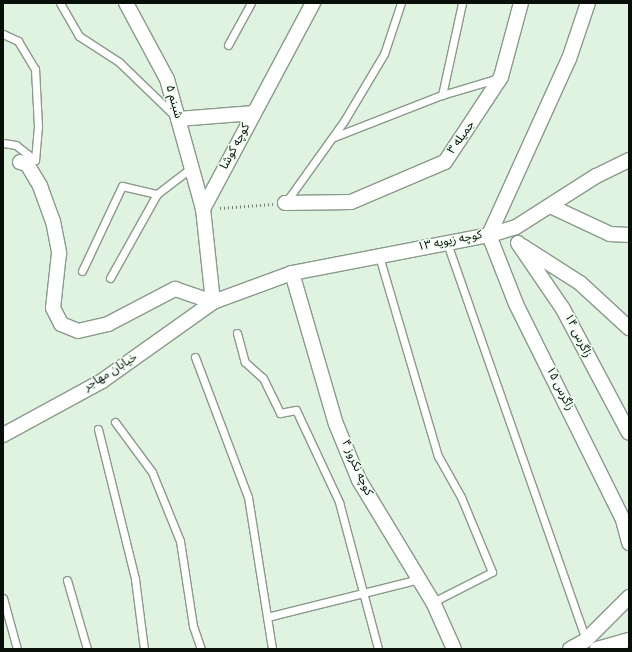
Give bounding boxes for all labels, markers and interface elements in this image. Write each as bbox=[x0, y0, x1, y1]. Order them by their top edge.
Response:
street label: شبنم ۵ bbox=[161, 84, 185, 120]
street label: جمیله ۳ bbox=[445, 119, 479, 157]
street label: کوچه کوشا bbox=[218, 122, 254, 172]
street label: کوچه زیویه ۱۳ bbox=[416, 229, 484, 255]
street label: زاگرس ۱۴ bbox=[560, 312, 594, 360]
street label: خیابان مهاجر bbox=[82, 351, 140, 395]
street label: زاگرس ۱۵ bbox=[542, 365, 576, 413]
street label: کوچه نکروز ۴ bbox=[337, 438, 375, 498]

